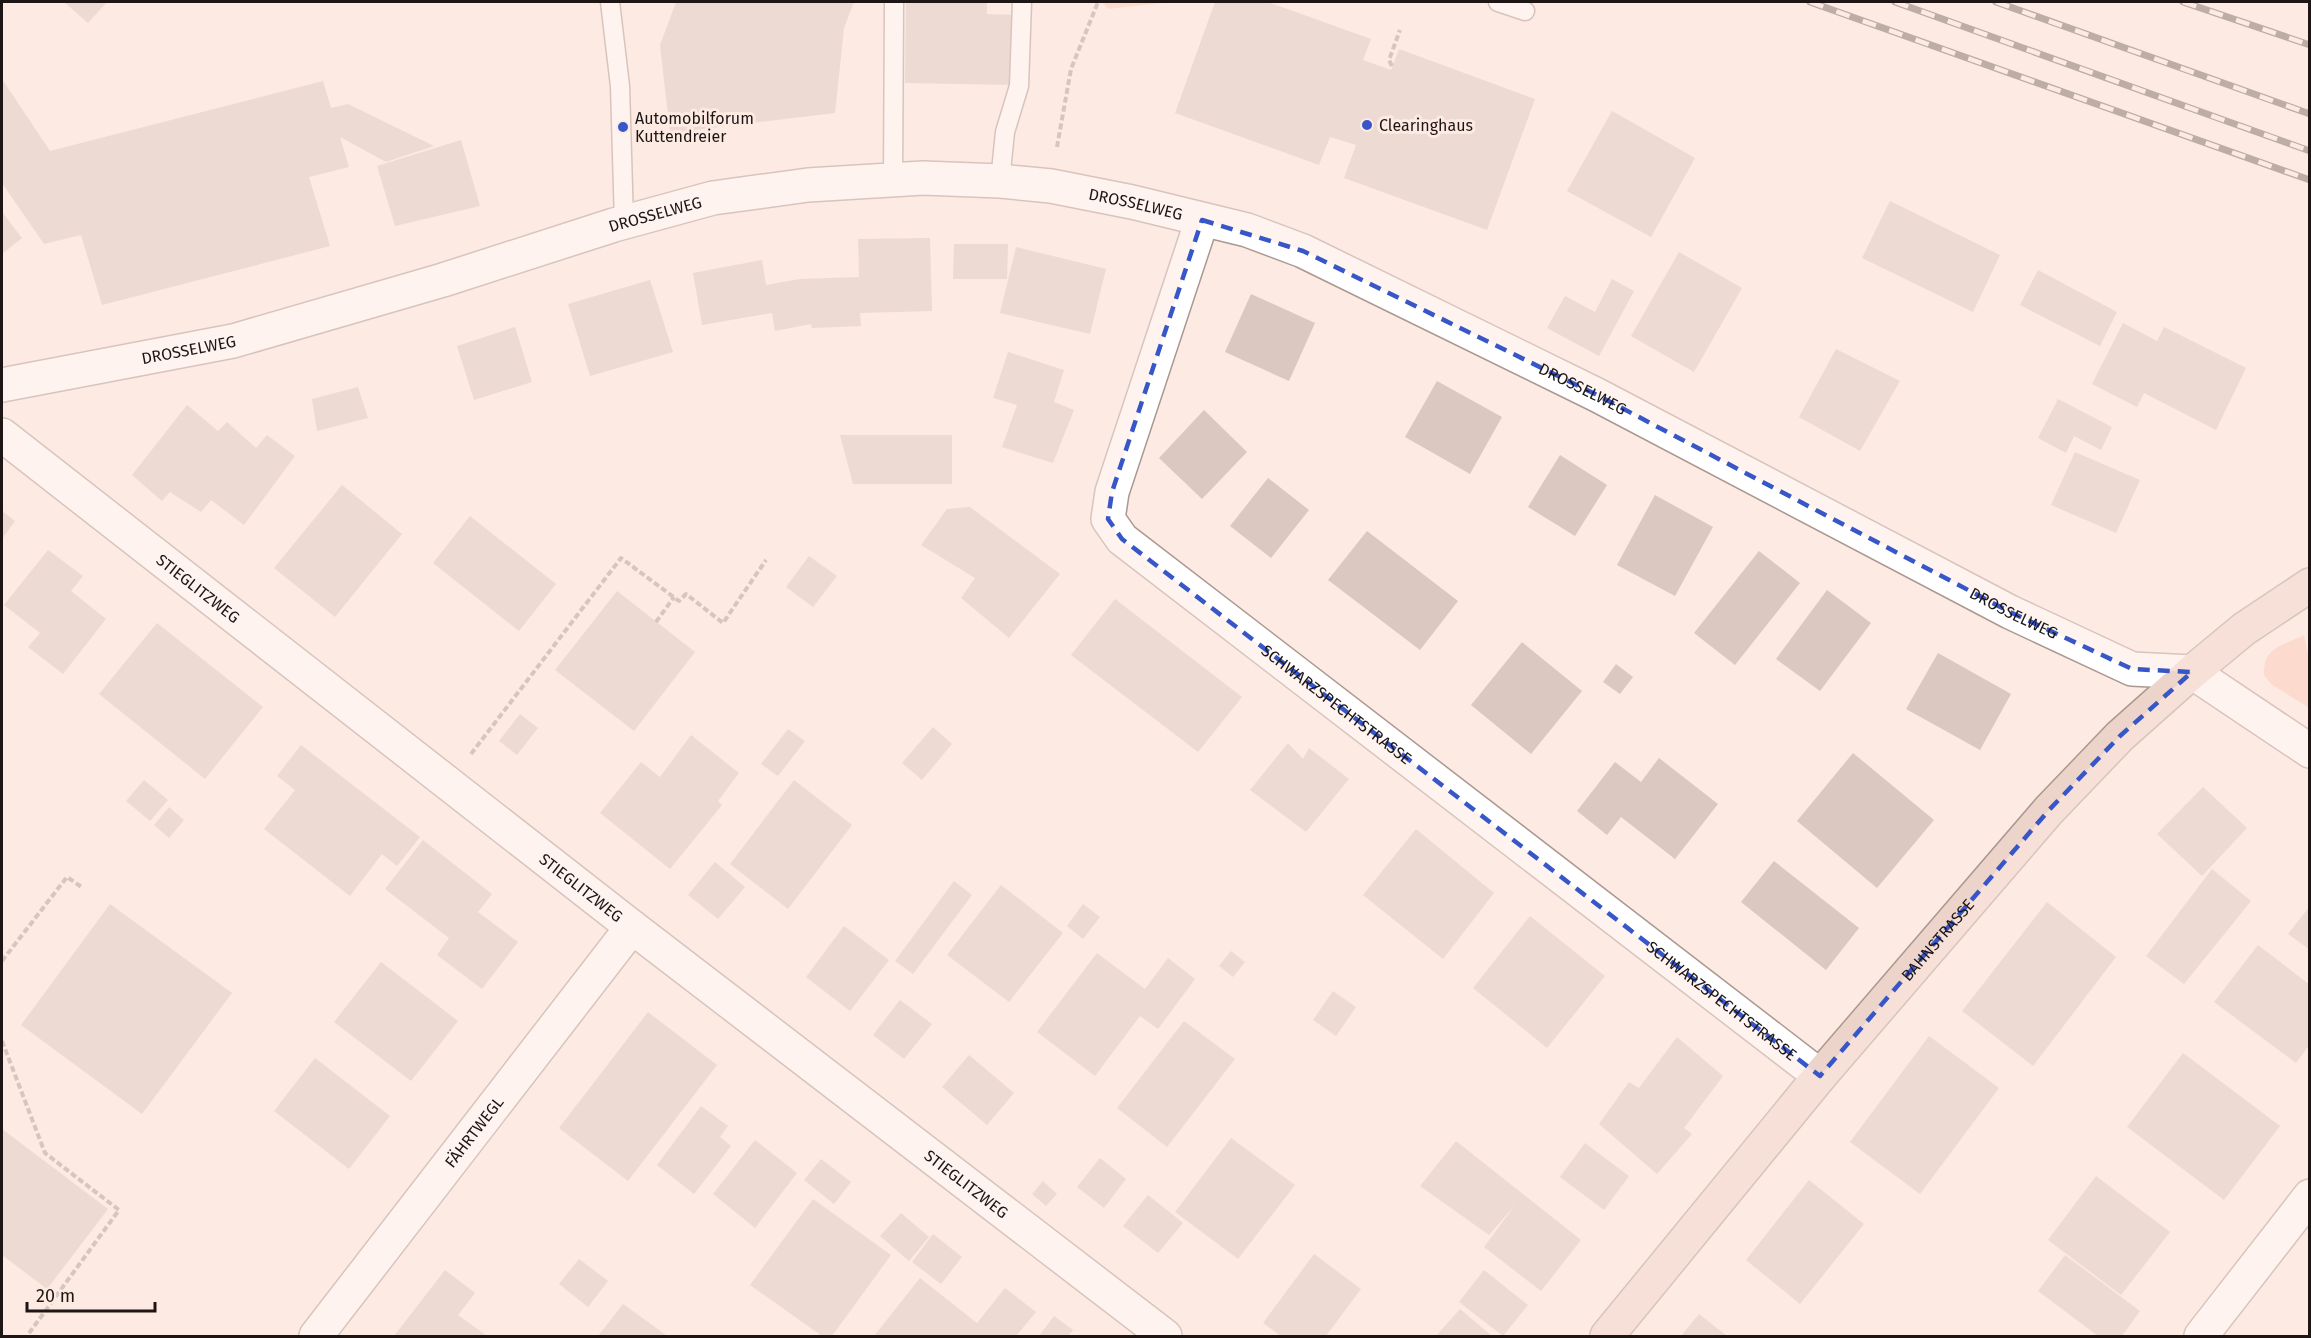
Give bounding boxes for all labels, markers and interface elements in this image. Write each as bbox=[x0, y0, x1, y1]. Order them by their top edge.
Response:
place label: Automobilforum Kuttendreier bbox=[635, 109, 754, 146]
place label: Clearinghaus bbox=[1379, 116, 1473, 135]
marker: Clearinghaus bbox=[1360, 118, 1374, 132]
marker: Automobilforum Kuttendreier bbox=[616, 120, 630, 134]
street label: DROSSELWEG bbox=[1087, 185, 1185, 224]
street label: DROSSELWEG bbox=[606, 193, 704, 236]
street label: DROSSELWEG bbox=[140, 332, 238, 368]
street label: DROSSELWEG bbox=[1536, 359, 1630, 419]
street label: STIEGLITZWEG bbox=[152, 550, 243, 627]
street label: DROSSELWEG bbox=[1966, 584, 2061, 643]
street label: SCHWARZSPECHTSTRASSE bbox=[1258, 641, 1415, 768]
street label: STIEGLITZWEG bbox=[535, 849, 626, 926]
street label: BAHNSTRASSE bbox=[1897, 895, 1978, 985]
street label: SCHWARZSPECHTSTRASSE bbox=[1643, 937, 1800, 1065]
street label: FÄHRTWEGL bbox=[441, 1093, 507, 1171]
street label: STIEGLITZWEG bbox=[921, 1146, 1012, 1222]
scale bar bbox=[27, 1275, 154, 1313]
text: 20 m bbox=[36, 1285, 75, 1307]

